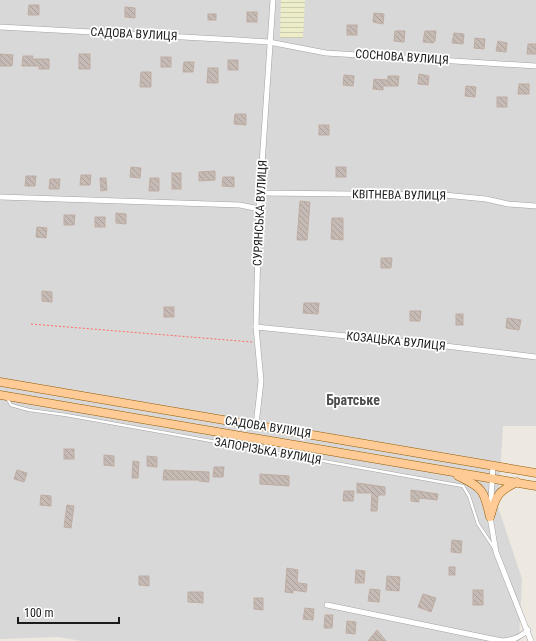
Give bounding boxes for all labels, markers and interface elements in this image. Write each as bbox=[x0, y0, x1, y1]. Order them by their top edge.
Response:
street label: САДОВА ВУЛИЦЯ bbox=[90, 25, 178, 43]
street label: СОСНОВА ВУЛИЦЯ bbox=[355, 47, 449, 67]
street label: СУРЯНСЬКА ВУЛИЦЯ bbox=[250, 160, 270, 266]
street label: КВІТНЕВА ВУЛИЦЯ bbox=[352, 187, 446, 203]
street label: КОЗАЦЬКА ВУЛИЦЯ bbox=[346, 329, 446, 353]
district label: Братське bbox=[326, 392, 380, 408]
street label: САДОВА ВУЛИЦЯ bbox=[224, 413, 312, 441]
street label: ЗАПОРІЗЬКА ВУЛИЦЯ bbox=[213, 435, 323, 467]
scale bar bbox=[18, 599, 119, 625]
text: 100 m bbox=[24, 606, 54, 620]

